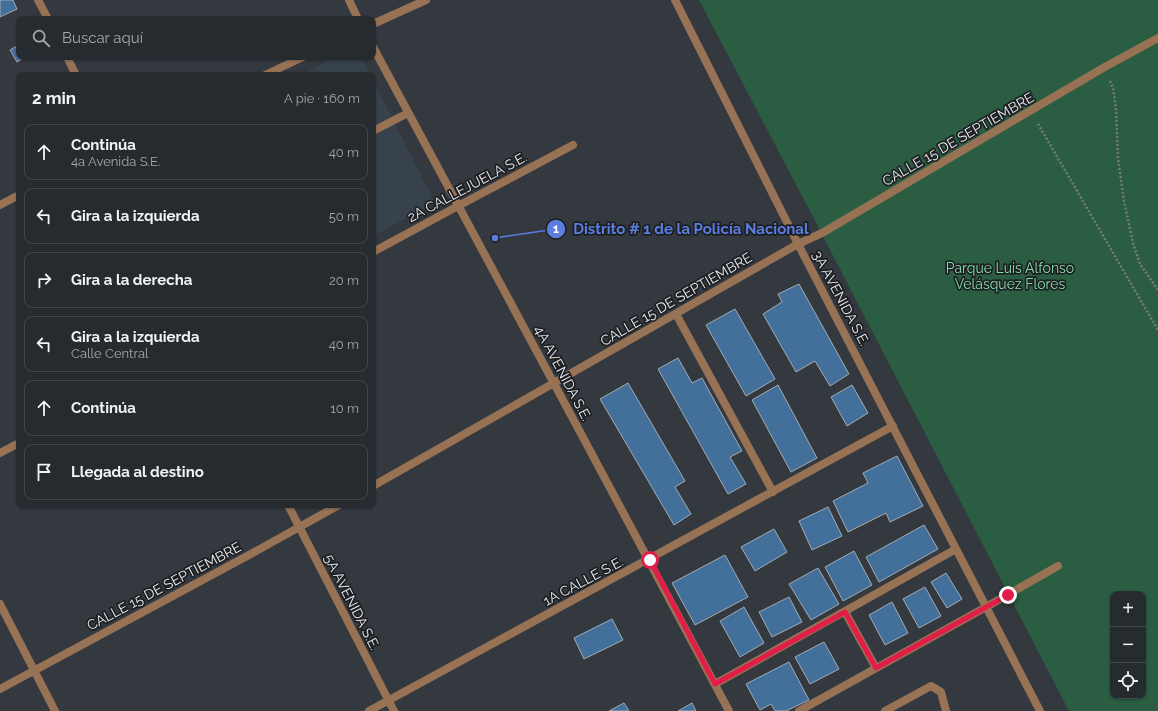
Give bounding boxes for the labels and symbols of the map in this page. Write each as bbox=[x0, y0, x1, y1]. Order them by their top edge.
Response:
street label: CALLE 15 DE SEPTIEMBRE bbox=[879, 89, 1037, 189]
street label: 2A CALLEJUELA S.E. bbox=[405, 149, 529, 225]
callout: Distrito # 1 de la Policía Nacional bbox=[546, 215, 817, 242]
text: Distrito # 1 de la Policía Nacional bbox=[573, 220, 809, 238]
text: 1 bbox=[553, 222, 559, 236]
street label: 3A AVENIDA S.E. bbox=[809, 248, 873, 348]
street label: CALLE 15 DE SEPTIEMBRE bbox=[597, 249, 755, 349]
park label: Parque Luis Alfonso Velásquez Flores bbox=[946, 260, 1074, 292]
street label: 4A AVENIDA S.E. bbox=[531, 323, 595, 423]
street label: CALLE 15 DE SEPTIEMBRE bbox=[84, 539, 244, 633]
street label: 5A AVENIDA S.E. bbox=[321, 551, 383, 653]
route start bbox=[641, 551, 659, 569]
street label: 1A CALLE S.E. bbox=[540, 553, 626, 609]
route end bbox=[999, 586, 1017, 604]

